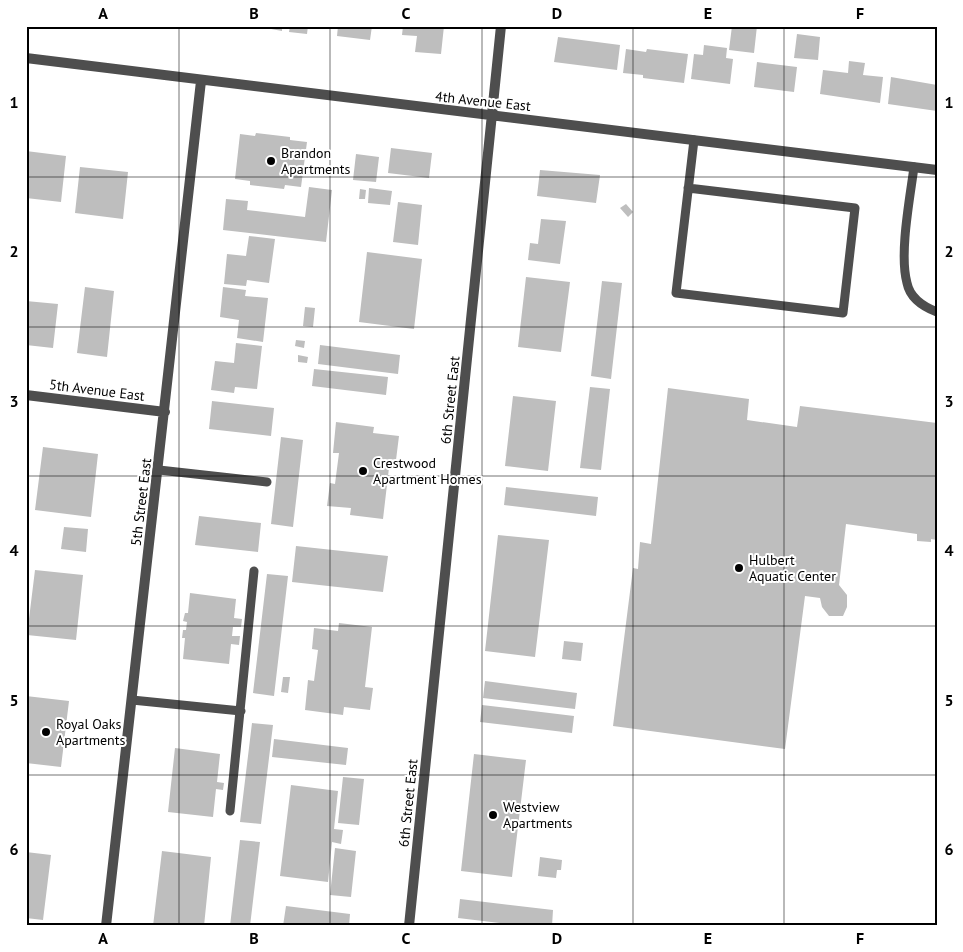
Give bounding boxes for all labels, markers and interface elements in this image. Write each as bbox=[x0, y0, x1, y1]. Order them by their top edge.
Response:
text: A bbox=[98, 3, 108, 23]
text: B bbox=[249, 3, 259, 23]
text: C bbox=[402, 3, 411, 23]
text: D bbox=[552, 3, 562, 23]
text: E bbox=[704, 3, 712, 23]
text: F bbox=[856, 3, 864, 23]
street label: 4th Avenue East bbox=[434, 87, 532, 115]
text: 1 bbox=[9, 92, 19, 112]
text: 1 bbox=[944, 92, 954, 112]
place label: Brandon Apartments bbox=[281, 144, 351, 178]
marker: Brandon Apartments bbox=[265, 155, 277, 167]
text: 2 bbox=[9, 241, 19, 261]
text: 2 bbox=[944, 241, 954, 261]
street label: 6th Street East bbox=[436, 355, 464, 445]
street label: 5th Avenue East bbox=[48, 375, 146, 405]
text: 3 bbox=[9, 391, 19, 411]
text: 3 bbox=[944, 391, 954, 411]
place label: Crestwood Apartment Homes bbox=[373, 454, 482, 488]
street label: 5th Street East bbox=[127, 457, 155, 547]
marker: Crestwood Apartment Homes bbox=[357, 465, 369, 477]
text: 4 bbox=[9, 540, 19, 560]
text: 4 bbox=[944, 540, 954, 560]
place label: Hulbert Aquatic Center bbox=[749, 551, 836, 585]
marker: Hulbert Aquatic Center bbox=[733, 562, 745, 574]
text: 5 bbox=[9, 690, 19, 710]
text: 5 bbox=[944, 690, 954, 710]
place label: Royal Oaks Apartments bbox=[56, 715, 126, 749]
marker: Royal Oaks Apartments bbox=[40, 726, 52, 738]
street label: 6th Street East bbox=[394, 758, 422, 848]
place label: Westview Apartments bbox=[503, 798, 573, 832]
marker: Westview Apartments bbox=[487, 809, 499, 821]
text: 6 bbox=[9, 839, 19, 859]
text: 6 bbox=[944, 839, 954, 859]
text: A bbox=[98, 928, 108, 948]
text: B bbox=[249, 928, 259, 948]
text: C bbox=[402, 928, 411, 948]
text: D bbox=[552, 928, 562, 948]
text: E bbox=[704, 928, 712, 948]
text: F bbox=[856, 928, 864, 948]

